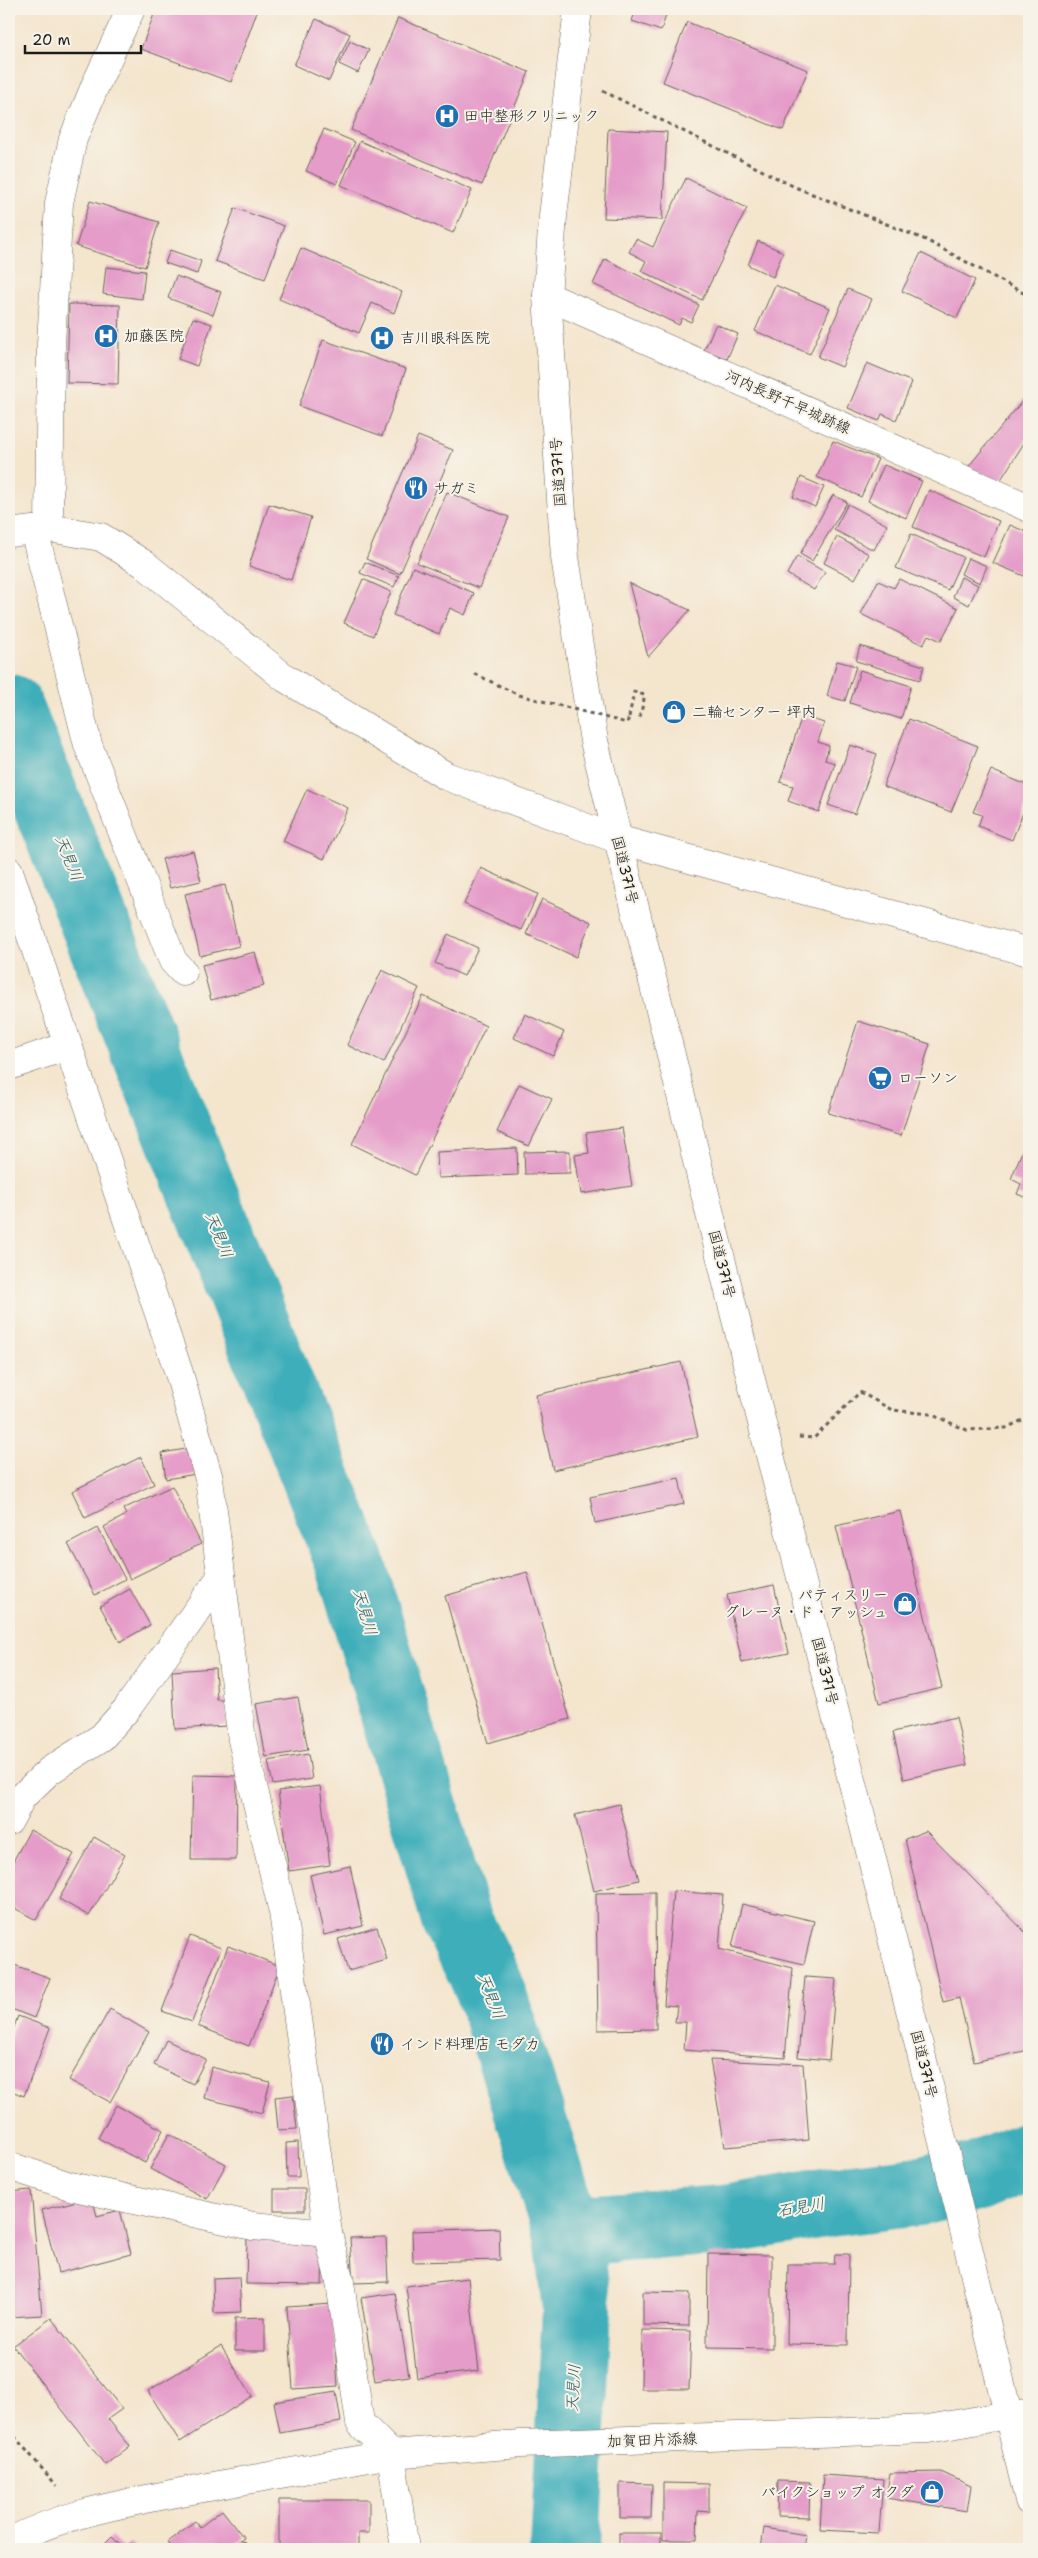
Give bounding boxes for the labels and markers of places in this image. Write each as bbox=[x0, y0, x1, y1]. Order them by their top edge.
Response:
hospital icon: 田中整形クリニック bbox=[434, 103, 460, 129]
place label: 田中整形クリニック bbox=[464, 106, 599, 126]
hospital icon: 加藤医院 bbox=[93, 323, 119, 349]
hospital icon: 吉川眼科医院 bbox=[369, 325, 395, 351]
place label: 加藤医院 bbox=[124, 326, 184, 346]
place label: 吉川眼科医院 bbox=[400, 328, 490, 348]
restaurant icon: サガミ bbox=[403, 475, 429, 501]
place label: サガミ bbox=[434, 478, 479, 498]
shop icon: 二輪センター 坪内 bbox=[661, 699, 687, 725]
place label: 二輪センター 坪内 bbox=[692, 702, 817, 722]
supermarket icon: ローソン bbox=[867, 1065, 893, 1091]
place label: ローソン bbox=[898, 1068, 958, 1088]
place label: パティスリー グレーヌ・ド・アッシュ bbox=[724, 1585, 888, 1622]
shop icon: パティスリー グレーヌ・ド・アッシュ bbox=[892, 1591, 918, 1617]
restaurant icon: インド料理店 モダカ bbox=[369, 2031, 395, 2057]
place label: インド料理店 モダカ bbox=[400, 2034, 540, 2054]
shop icon: バイクショップ オクダ bbox=[919, 2479, 945, 2505]
place label: バイクショップ オクダ bbox=[761, 2482, 914, 2502]

